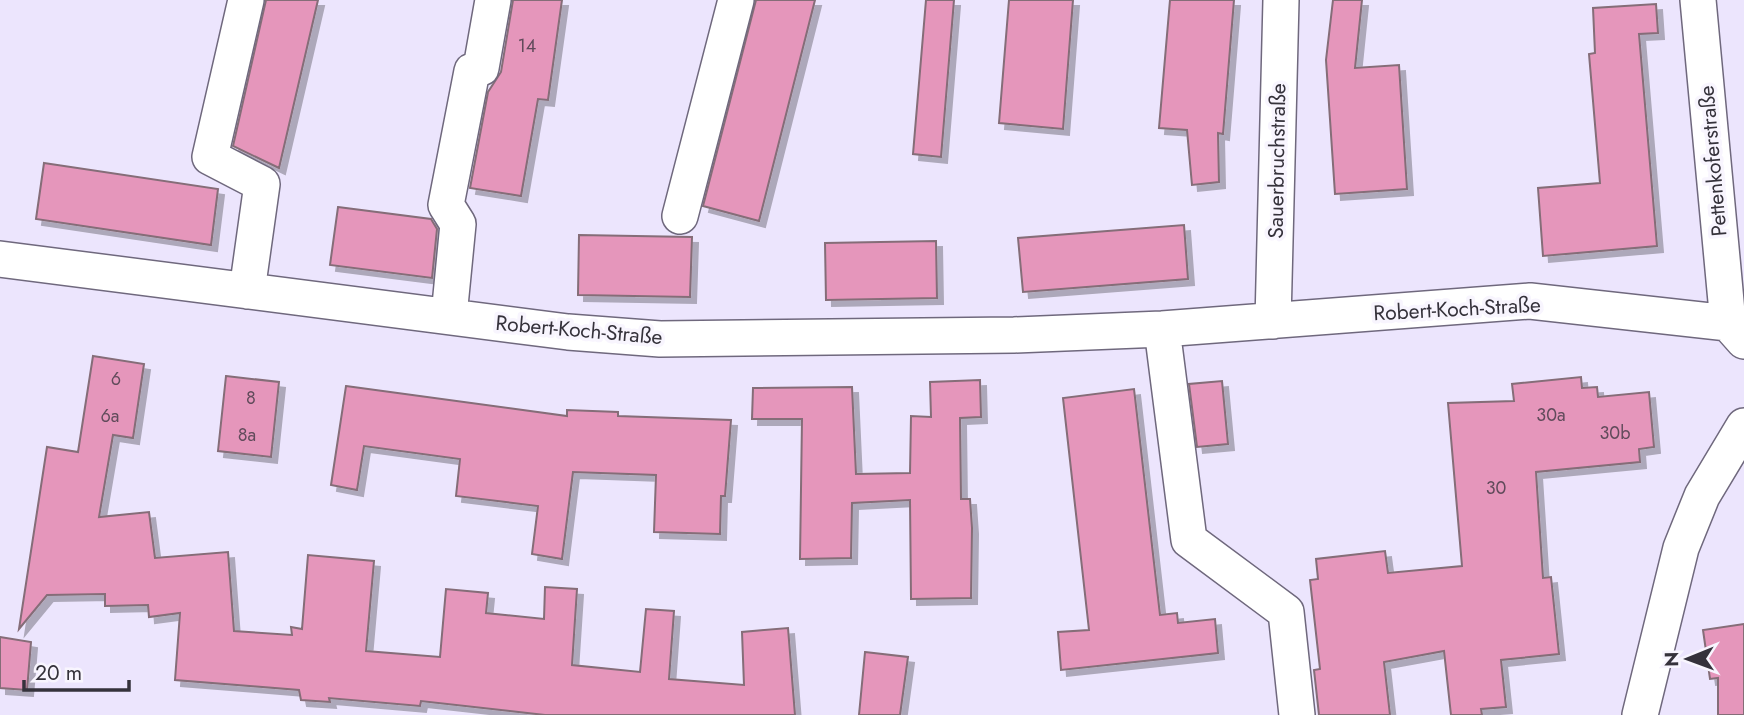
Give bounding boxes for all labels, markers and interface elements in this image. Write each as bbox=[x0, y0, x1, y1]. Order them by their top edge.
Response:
house number: 14 bbox=[518, 33, 536, 59]
street label: Sauerbruchstraße bbox=[1261, 83, 1293, 239]
street label: Pettenkoferstraße bbox=[1691, 84, 1735, 238]
street label: Robert-Koch-Straße bbox=[1373, 290, 1542, 328]
street label: Robert-Koch-Straße bbox=[494, 308, 664, 352]
house number: 6 bbox=[111, 366, 121, 392]
house number: 8 bbox=[246, 385, 256, 411]
house number: 30a bbox=[1536, 402, 1566, 428]
house number: 6a bbox=[100, 403, 120, 429]
house number: 30b bbox=[1600, 420, 1630, 446]
house number: 8a bbox=[238, 422, 256, 448]
house number: 30 bbox=[1486, 475, 1507, 501]
north arrow bbox=[1653, 624, 1723, 694]
scale bar bbox=[24, 648, 130, 692]
text: N bbox=[1658, 652, 1685, 667]
text: 20 m bbox=[35, 658, 82, 688]

